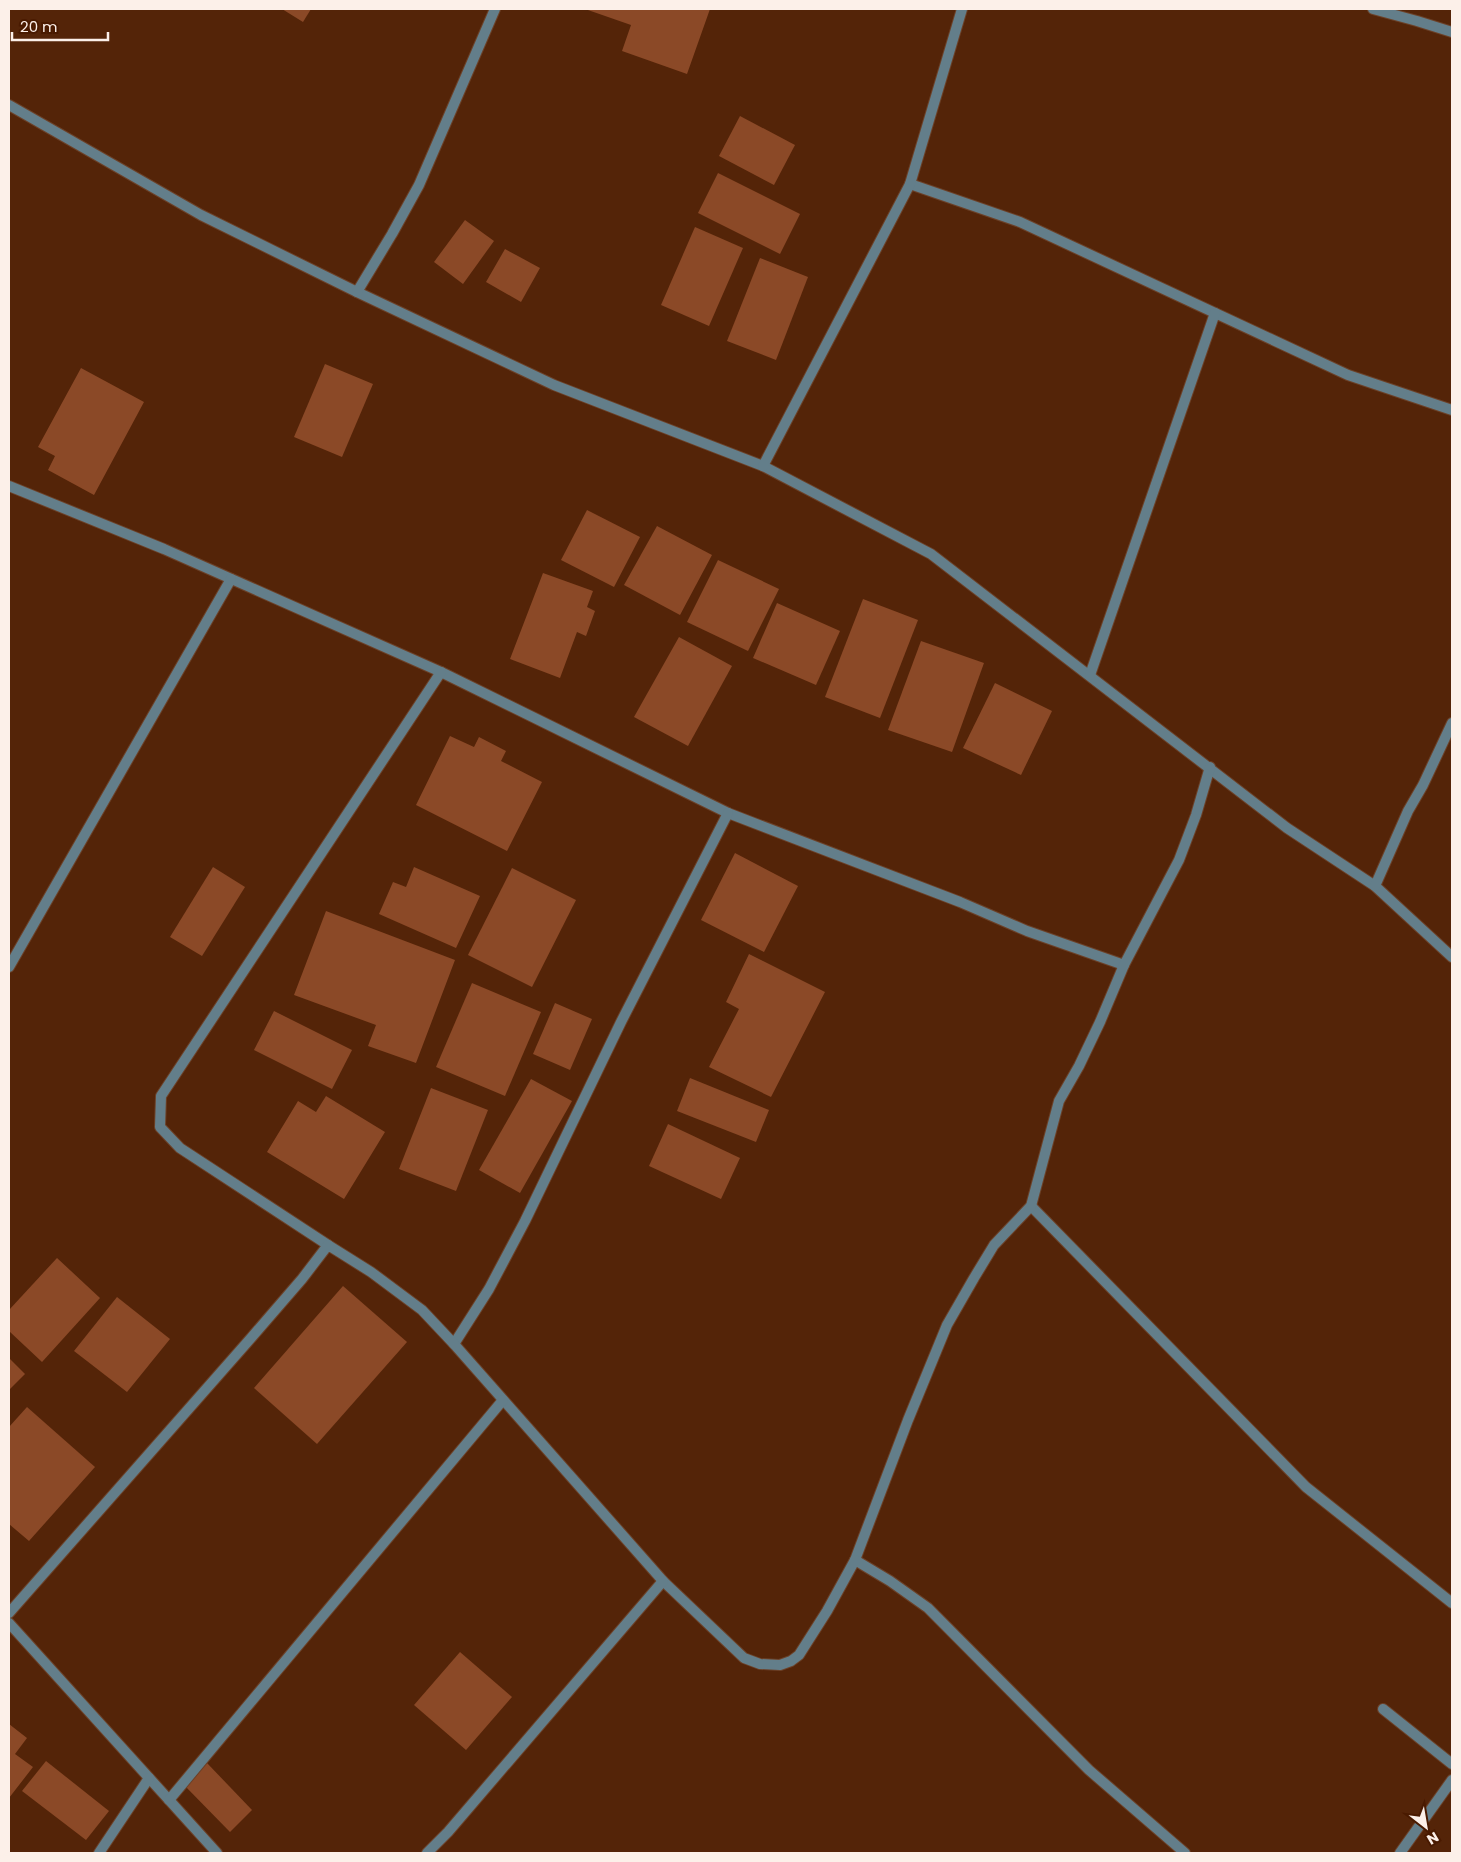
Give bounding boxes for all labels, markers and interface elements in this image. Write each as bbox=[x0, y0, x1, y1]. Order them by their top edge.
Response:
scale bar bbox=[12, 10, 109, 42]
text: 20 m bbox=[20, 16, 58, 37]
north arrow bbox=[1401, 1802, 1451, 1852]
text: N bbox=[1423, 1827, 1442, 1849]

